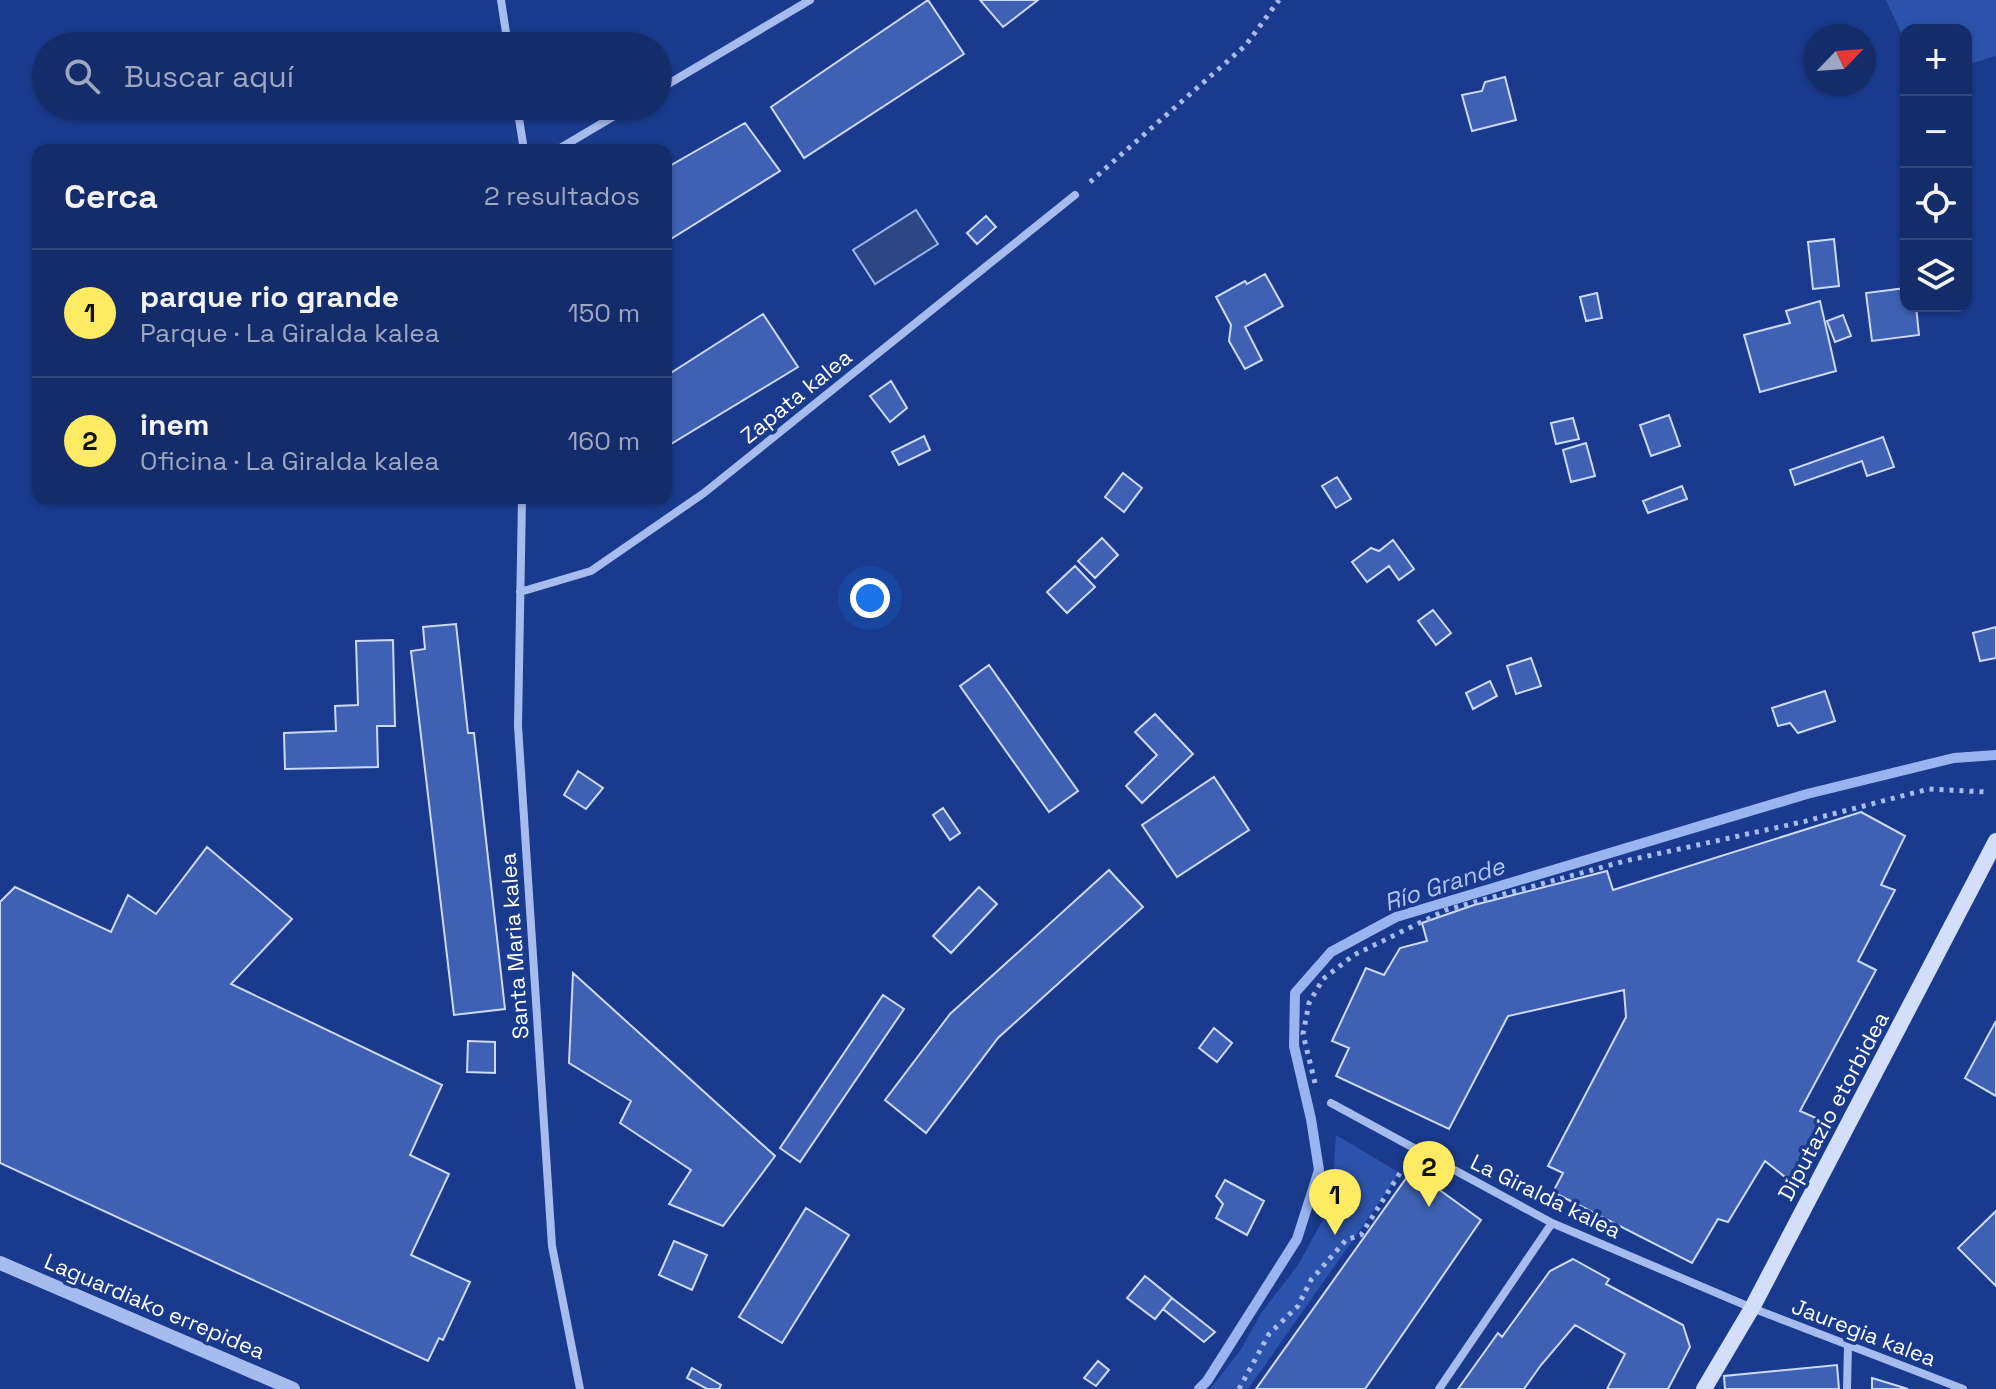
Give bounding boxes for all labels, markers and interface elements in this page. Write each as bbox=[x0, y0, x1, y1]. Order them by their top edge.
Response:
north arrow bbox=[1804, 24, 1876, 96]
map controls bbox=[1900, 24, 1972, 312]
button: + bbox=[1900, 24, 1972, 96]
search box bbox=[32, 32, 672, 120]
icon: search bbox=[60, 54, 104, 98]
text: Buscar aquí bbox=[124, 57, 294, 96]
button: − bbox=[1900, 96, 1972, 168]
button: locate bbox=[1900, 168, 1972, 240]
text: Cerca bbox=[64, 175, 158, 218]
text: 2 resultados bbox=[484, 179, 640, 213]
button: layers bbox=[1900, 240, 1972, 312]
text: parque rio grande bbox=[140, 277, 399, 316]
text: 1 bbox=[84, 296, 96, 330]
text: 150 m bbox=[568, 296, 640, 330]
text: Parque · La Giralda kalea bbox=[140, 316, 440, 350]
street label: Zapata kalea bbox=[735, 342, 858, 449]
text: inem bbox=[140, 405, 209, 444]
text: 2 bbox=[82, 424, 98, 458]
text: 160 m bbox=[568, 424, 640, 458]
text: Oficina · La Giralda kalea bbox=[140, 444, 439, 478]
your location bbox=[850, 578, 890, 618]
water label: Río Grande bbox=[1380, 850, 1509, 918]
street label: Santa Maria kalea bbox=[494, 852, 534, 1040]
street label: Diputazio etorbidea bbox=[1771, 1006, 1895, 1205]
pin: 2 bbox=[1403, 1141, 1455, 1207]
street label: La Giralda kalea bbox=[1466, 1147, 1626, 1245]
pin: 1 bbox=[1309, 1169, 1361, 1235]
street label: Laguardiako errepidea bbox=[41, 1247, 270, 1365]
street label: Jauregia kalea bbox=[1788, 1292, 1940, 1372]

